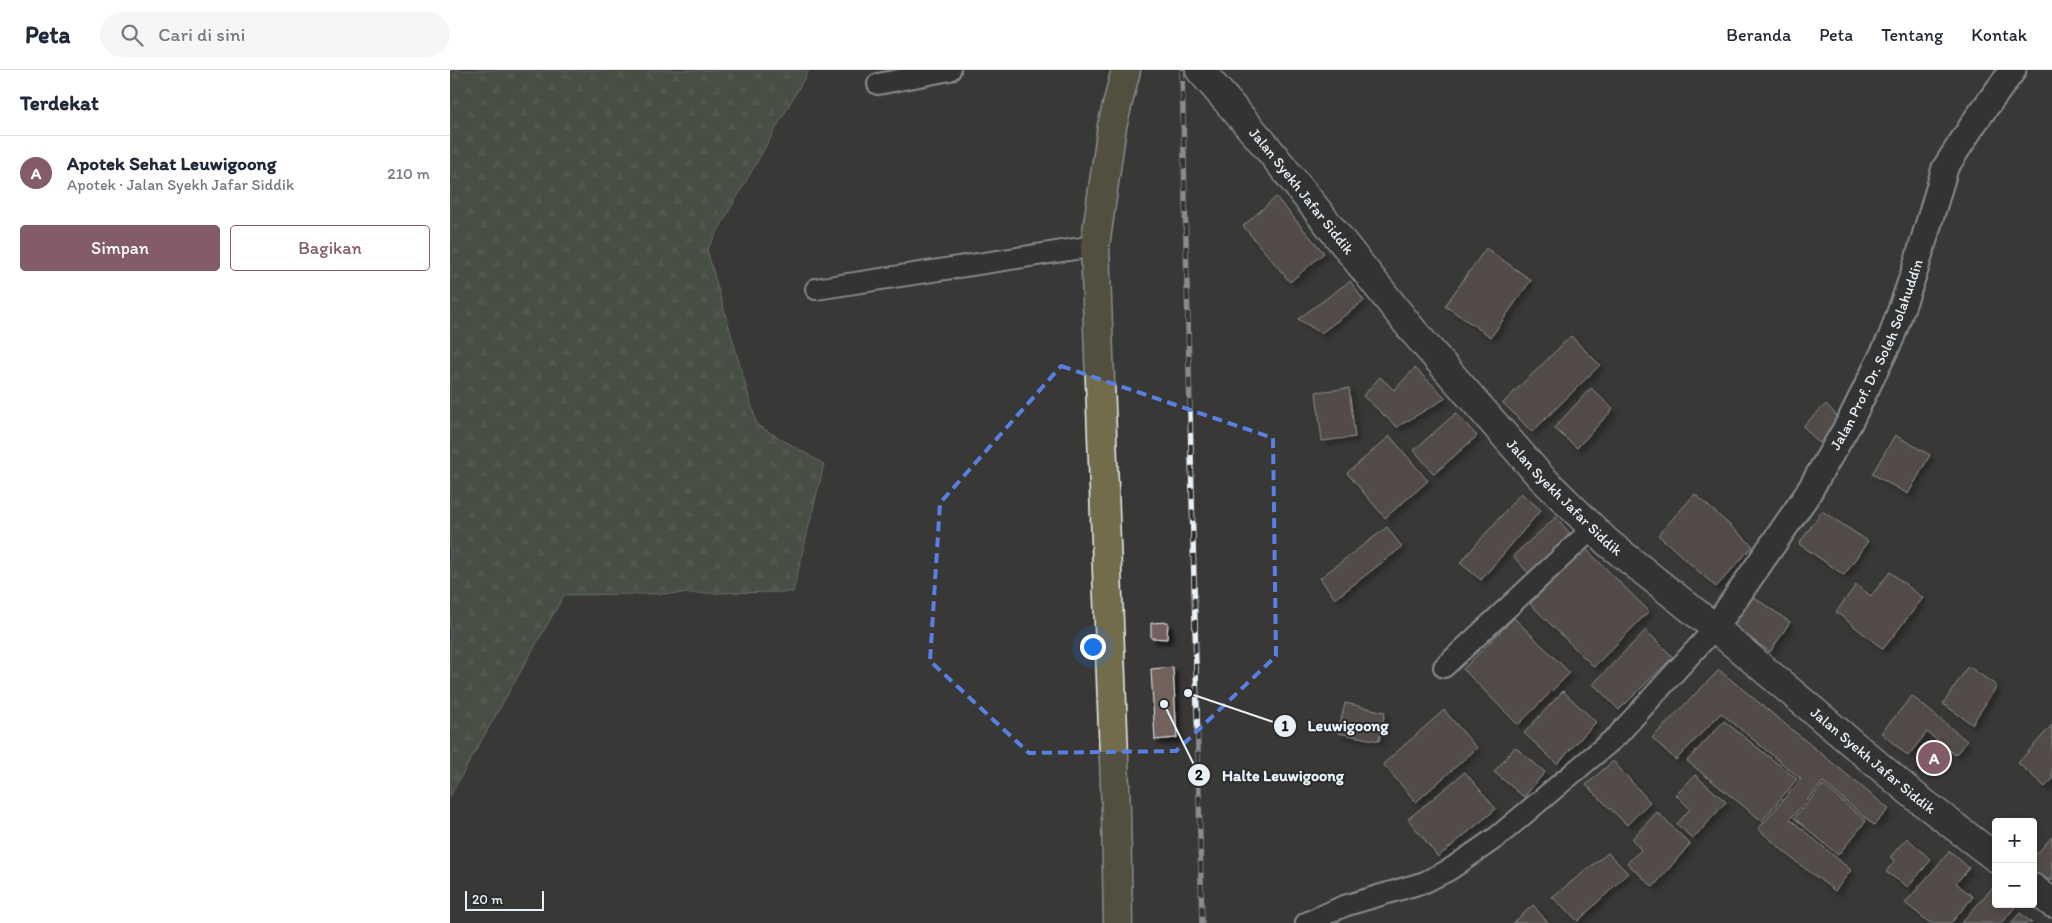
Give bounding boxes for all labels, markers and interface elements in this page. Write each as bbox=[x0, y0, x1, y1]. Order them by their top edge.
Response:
search box bbox=[100, 12, 450, 57]
text: Peta bbox=[25, 20, 70, 49]
icon: search bbox=[118, 21, 146, 49]
text: Cari di sini bbox=[158, 23, 245, 46]
text: Beranda bbox=[1726, 24, 1791, 46]
text: Peta bbox=[1819, 24, 1853, 46]
text: Tentang bbox=[1881, 24, 1943, 46]
text: Kontak bbox=[1971, 24, 2027, 46]
text: Terdekat bbox=[20, 90, 99, 115]
street label: Jalan Syekh Jafar Siddik bbox=[1245, 124, 1358, 258]
text: Apotek Sehat Leuwigoong bbox=[67, 152, 276, 175]
text: A bbox=[31, 164, 41, 183]
text: 210 m bbox=[387, 164, 430, 183]
text: Apotek · Jalan Syekh Jafar Siddik bbox=[67, 175, 294, 194]
button: Simpan bbox=[20, 225, 220, 271]
button: Bagikan bbox=[230, 225, 430, 271]
street label: Jalan Prof. Dr. Soleh Solahuddin bbox=[1826, 257, 1927, 453]
street label: Jalan Syekh Jafar Siddik bbox=[1503, 435, 1626, 560]
your location bbox=[1080, 634, 1106, 660]
street label: Jalan Syekh Jafar Siddik bbox=[1807, 703, 1939, 818]
callout: Leuwigoong bbox=[1272, 710, 1398, 741]
text: Leuwigoong bbox=[1307, 716, 1389, 736]
text: 1 bbox=[1282, 717, 1289, 735]
pin: A bbox=[1918, 739, 1950, 777]
callout: Halte Leuwigoong bbox=[1187, 760, 1354, 791]
text: 2 bbox=[1195, 766, 1203, 784]
text: Halte Leuwigoong bbox=[1222, 766, 1345, 786]
map controls bbox=[1992, 818, 2037, 908]
button: + bbox=[1992, 818, 2037, 863]
button: − bbox=[1992, 863, 2037, 908]
scale bar bbox=[465, 888, 544, 911]
text: 20 m bbox=[472, 891, 503, 908]

